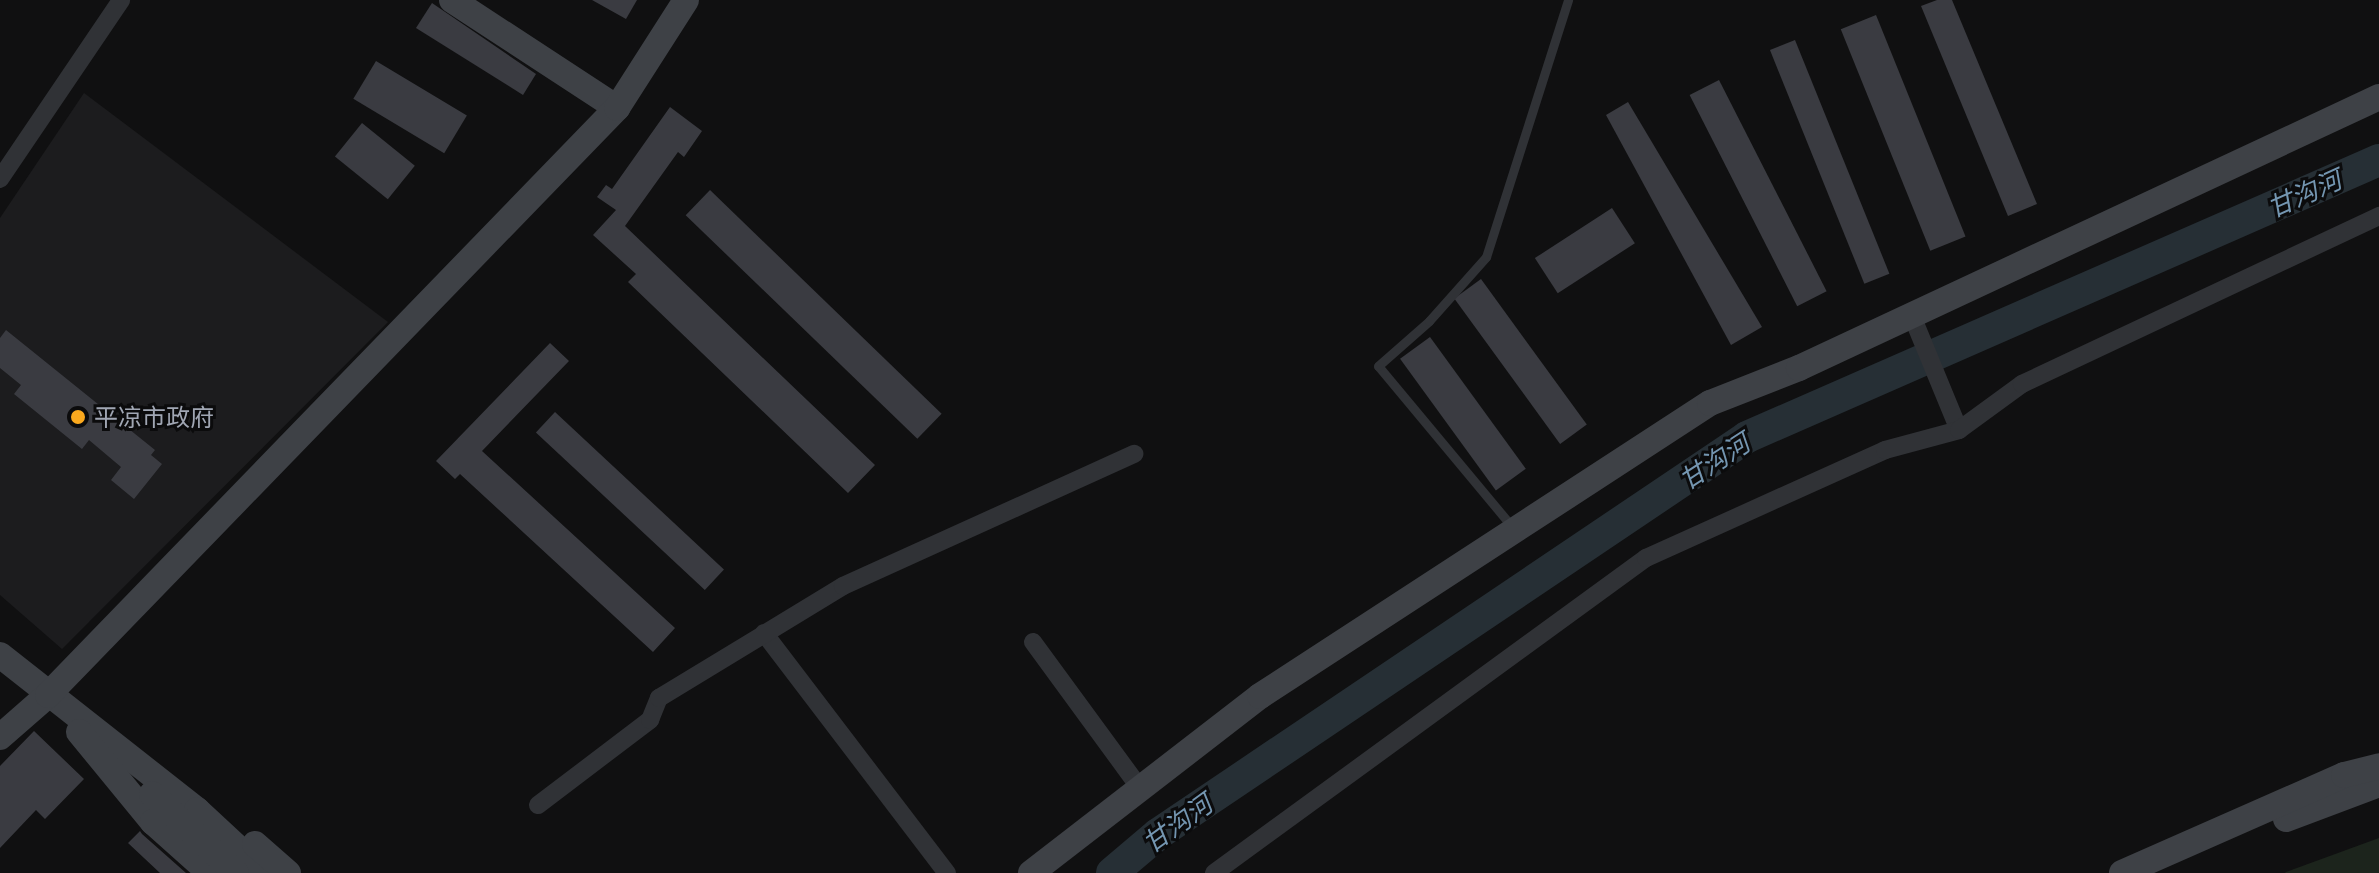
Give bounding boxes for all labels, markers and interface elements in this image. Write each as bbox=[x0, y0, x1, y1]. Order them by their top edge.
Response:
water label: 甘沟河 bbox=[2262, 163, 2346, 223]
place label: 平凉市政府 bbox=[94, 403, 214, 431]
marker: 平凉市政府 bbox=[69, 408, 87, 426]
water label: 甘沟河 bbox=[1673, 427, 1755, 495]
water label: 甘沟河 bbox=[1136, 787, 1218, 859]

